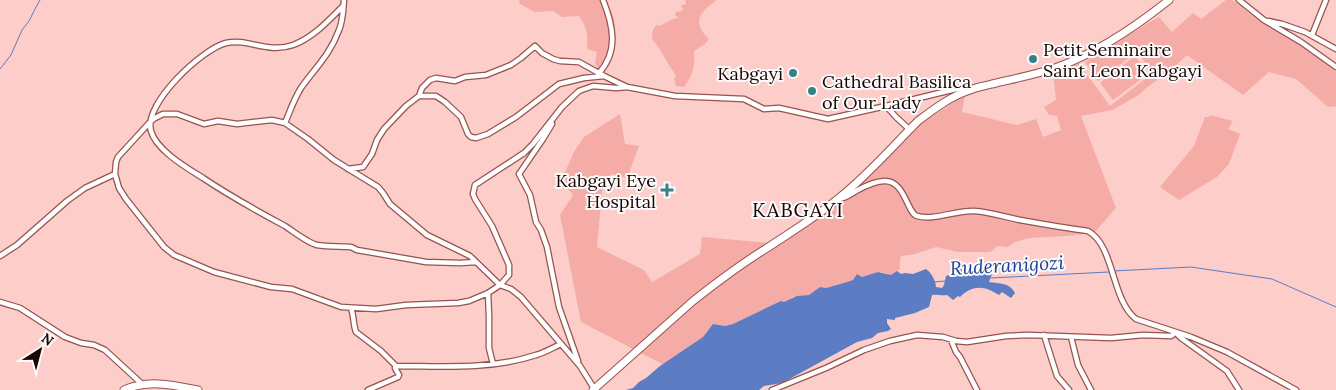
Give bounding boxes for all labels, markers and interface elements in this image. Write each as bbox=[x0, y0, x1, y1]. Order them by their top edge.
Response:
place label: Petit Seminaire Saint Leon Kabgayi bbox=[1043, 38, 1202, 82]
marker: Petit Seminaire Saint Leon Kabgayi bbox=[1027, 53, 1039, 65]
place label: Kabgayi bbox=[717, 62, 783, 85]
marker: Kabgayi bbox=[787, 67, 799, 79]
place label: Cathedral Basilica of Our Lady bbox=[822, 70, 971, 114]
marker: Cathedral Basilica of Our Lady bbox=[806, 85, 818, 97]
place label: Kabgayi Eye Hospital bbox=[556, 169, 656, 213]
marker: Kabgayi Eye Hospital bbox=[660, 183, 674, 197]
district label: KABGAYI bbox=[752, 197, 844, 222]
water label: Ruderanigozi bbox=[949, 250, 1065, 280]
north arrow bbox=[15, 325, 65, 375]
text: N bbox=[38, 329, 57, 350]

